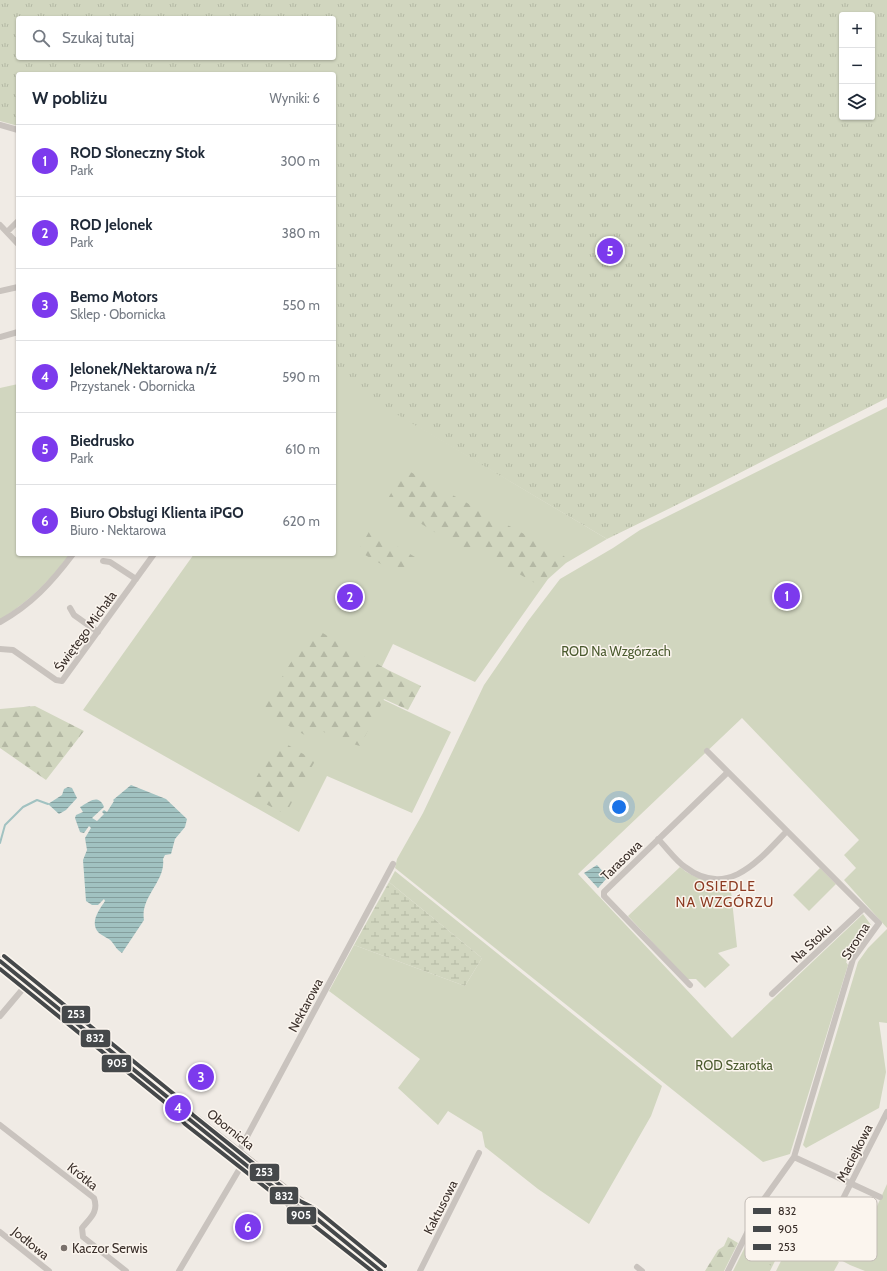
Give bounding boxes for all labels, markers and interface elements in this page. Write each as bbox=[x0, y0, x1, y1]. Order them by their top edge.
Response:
map controls bbox=[839, 12, 875, 120]
button: + bbox=[839, 12, 875, 48]
search box bbox=[16, 16, 336, 60]
icon: search bbox=[30, 27, 52, 49]
text: Szukaj tutaj bbox=[62, 29, 134, 47]
button: − bbox=[839, 48, 875, 84]
button: layers bbox=[839, 84, 875, 120]
text: W pobliżu bbox=[32, 88, 107, 108]
text: Wyniki: 6 bbox=[270, 90, 320, 106]
text: ROD Słoneczny Stok bbox=[70, 144, 205, 162]
text: 1 bbox=[43, 153, 47, 169]
text: 300 m bbox=[280, 153, 320, 169]
text: Park bbox=[70, 162, 93, 178]
text: ROD Jelonek bbox=[70, 216, 152, 234]
text: 2 bbox=[42, 225, 48, 241]
text: 380 m bbox=[282, 225, 320, 241]
text: Park bbox=[70, 234, 93, 250]
pin: 5 bbox=[597, 236, 623, 266]
text: Bemo Motors bbox=[70, 288, 158, 306]
text: 3 bbox=[41, 297, 49, 313]
text: 550 m bbox=[283, 297, 320, 313]
text: Sklep · Obornicka bbox=[70, 306, 166, 322]
text: Jelonek/Nektarowa n/ż bbox=[70, 360, 217, 378]
text: 4 bbox=[41, 369, 49, 385]
text: 590 m bbox=[282, 369, 320, 385]
text: Przystanek · Obornicka bbox=[70, 378, 195, 394]
text: Biedrusko bbox=[70, 432, 134, 450]
text: 5 bbox=[42, 441, 48, 457]
text: 610 m bbox=[285, 441, 320, 457]
text: Park bbox=[70, 450, 93, 466]
text: Biuro Obsługi Klienta iPGO bbox=[70, 504, 244, 522]
text: 6 bbox=[41, 513, 49, 529]
text: 620 m bbox=[282, 513, 320, 529]
text: Biuro · Nektarowa bbox=[70, 522, 166, 538]
pin: 1 bbox=[774, 581, 800, 611]
pin: 2 bbox=[337, 582, 363, 612]
street label: Świętego Michała bbox=[50, 587, 120, 674]
park label: ROD Na Wzgórzach bbox=[561, 643, 671, 659]
your location bbox=[609, 797, 629, 817]
street label: Tarasowa bbox=[597, 836, 645, 883]
district label: OSIEDLE NA WZGÓRZU bbox=[676, 877, 774, 911]
street label: Stroma bbox=[837, 919, 873, 962]
street label: Na Stoku bbox=[787, 920, 835, 966]
street label: Nektarowa bbox=[284, 975, 326, 1035]
line badge: 253 bbox=[61, 1005, 91, 1024]
text: 253 bbox=[67, 1007, 85, 1021]
line badge: 832 bbox=[80, 1029, 111, 1048]
text: 832 bbox=[86, 1031, 104, 1045]
line badge: 905 bbox=[101, 1054, 132, 1073]
text: 905 bbox=[107, 1056, 127, 1070]
park label: ROD Szarotka bbox=[695, 1057, 773, 1073]
pin: 3 bbox=[188, 1062, 214, 1092]
pin: 4 bbox=[165, 1093, 191, 1123]
street label: Obornicka bbox=[204, 1105, 259, 1153]
street label: Maciejkowa bbox=[833, 1121, 877, 1185]
street label: Krótka bbox=[64, 1159, 102, 1194]
line badge: 253 bbox=[249, 1163, 280, 1182]
text: 253 bbox=[255, 1165, 273, 1179]
street label: Kaktusowa bbox=[420, 1177, 461, 1237]
line badge: 832 bbox=[269, 1186, 299, 1205]
text: 832 bbox=[275, 1189, 293, 1203]
legend bbox=[745, 1197, 877, 1261]
text: 832 bbox=[778, 1204, 797, 1218]
line badge: 905 bbox=[286, 1206, 317, 1225]
text: 905 bbox=[291, 1208, 311, 1222]
pin: 6 bbox=[235, 1212, 261, 1242]
text: 905 bbox=[778, 1222, 798, 1236]
street label: Jodłowa bbox=[8, 1223, 53, 1263]
place label: Kaczor Serwis bbox=[72, 1240, 148, 1256]
text: 253 bbox=[778, 1240, 796, 1254]
marker: Kaczor Serwis bbox=[59, 1243, 69, 1253]

